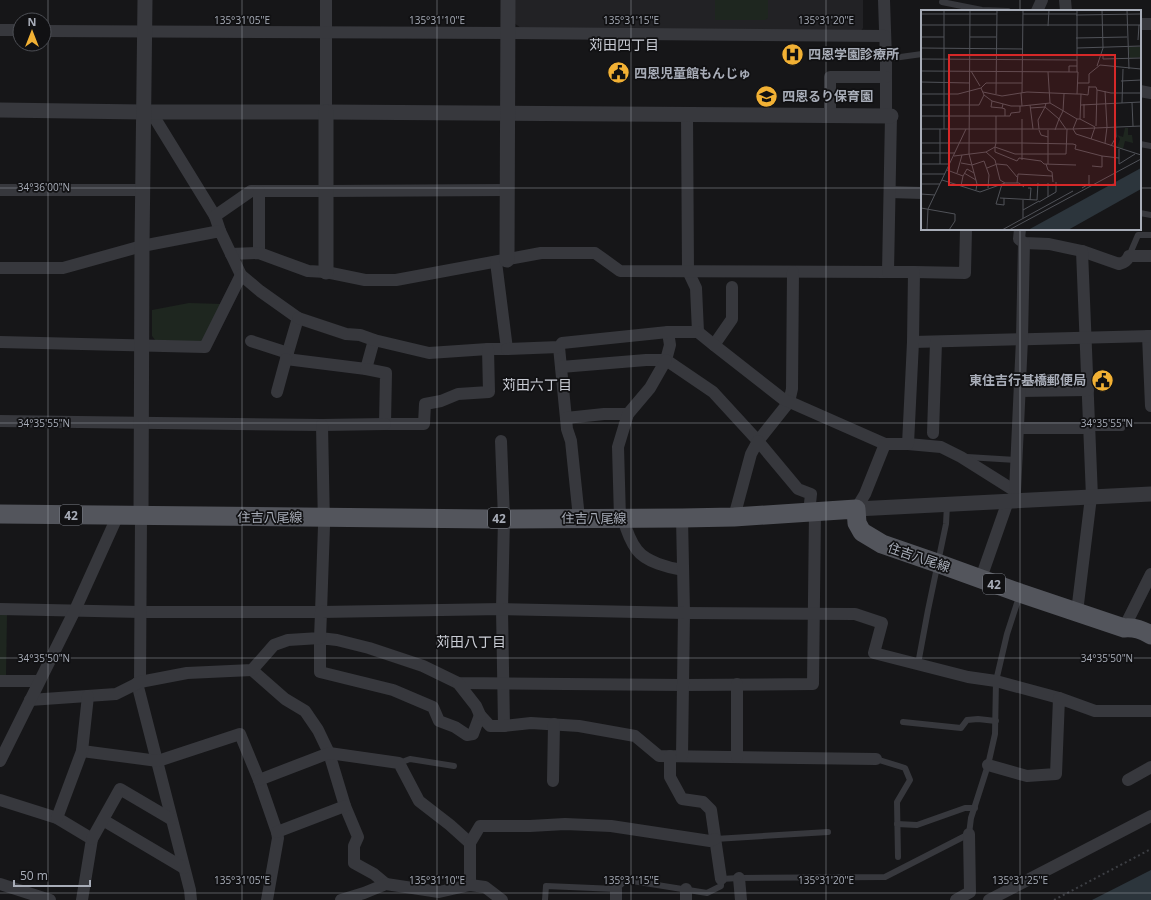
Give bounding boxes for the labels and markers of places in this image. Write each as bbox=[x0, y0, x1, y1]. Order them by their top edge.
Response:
hospital icon: 四恩学園診療所 bbox=[779, 41, 805, 67]
place label: 四恩学園診療所 bbox=[808, 45, 899, 63]
public building icon: 四恩児童館もんじゅ bbox=[606, 60, 632, 86]
place label: 四恩児童館もんじゅ bbox=[634, 64, 751, 82]
school or university icon: 四恩るり保育園 bbox=[754, 83, 780, 109]
place label: 四恩るり保育園 bbox=[782, 87, 873, 105]
public building icon: 東住吉行基橋郵便局 bbox=[1089, 367, 1115, 393]
place label: 東住吉行基橋郵便局 bbox=[969, 371, 1086, 389]

